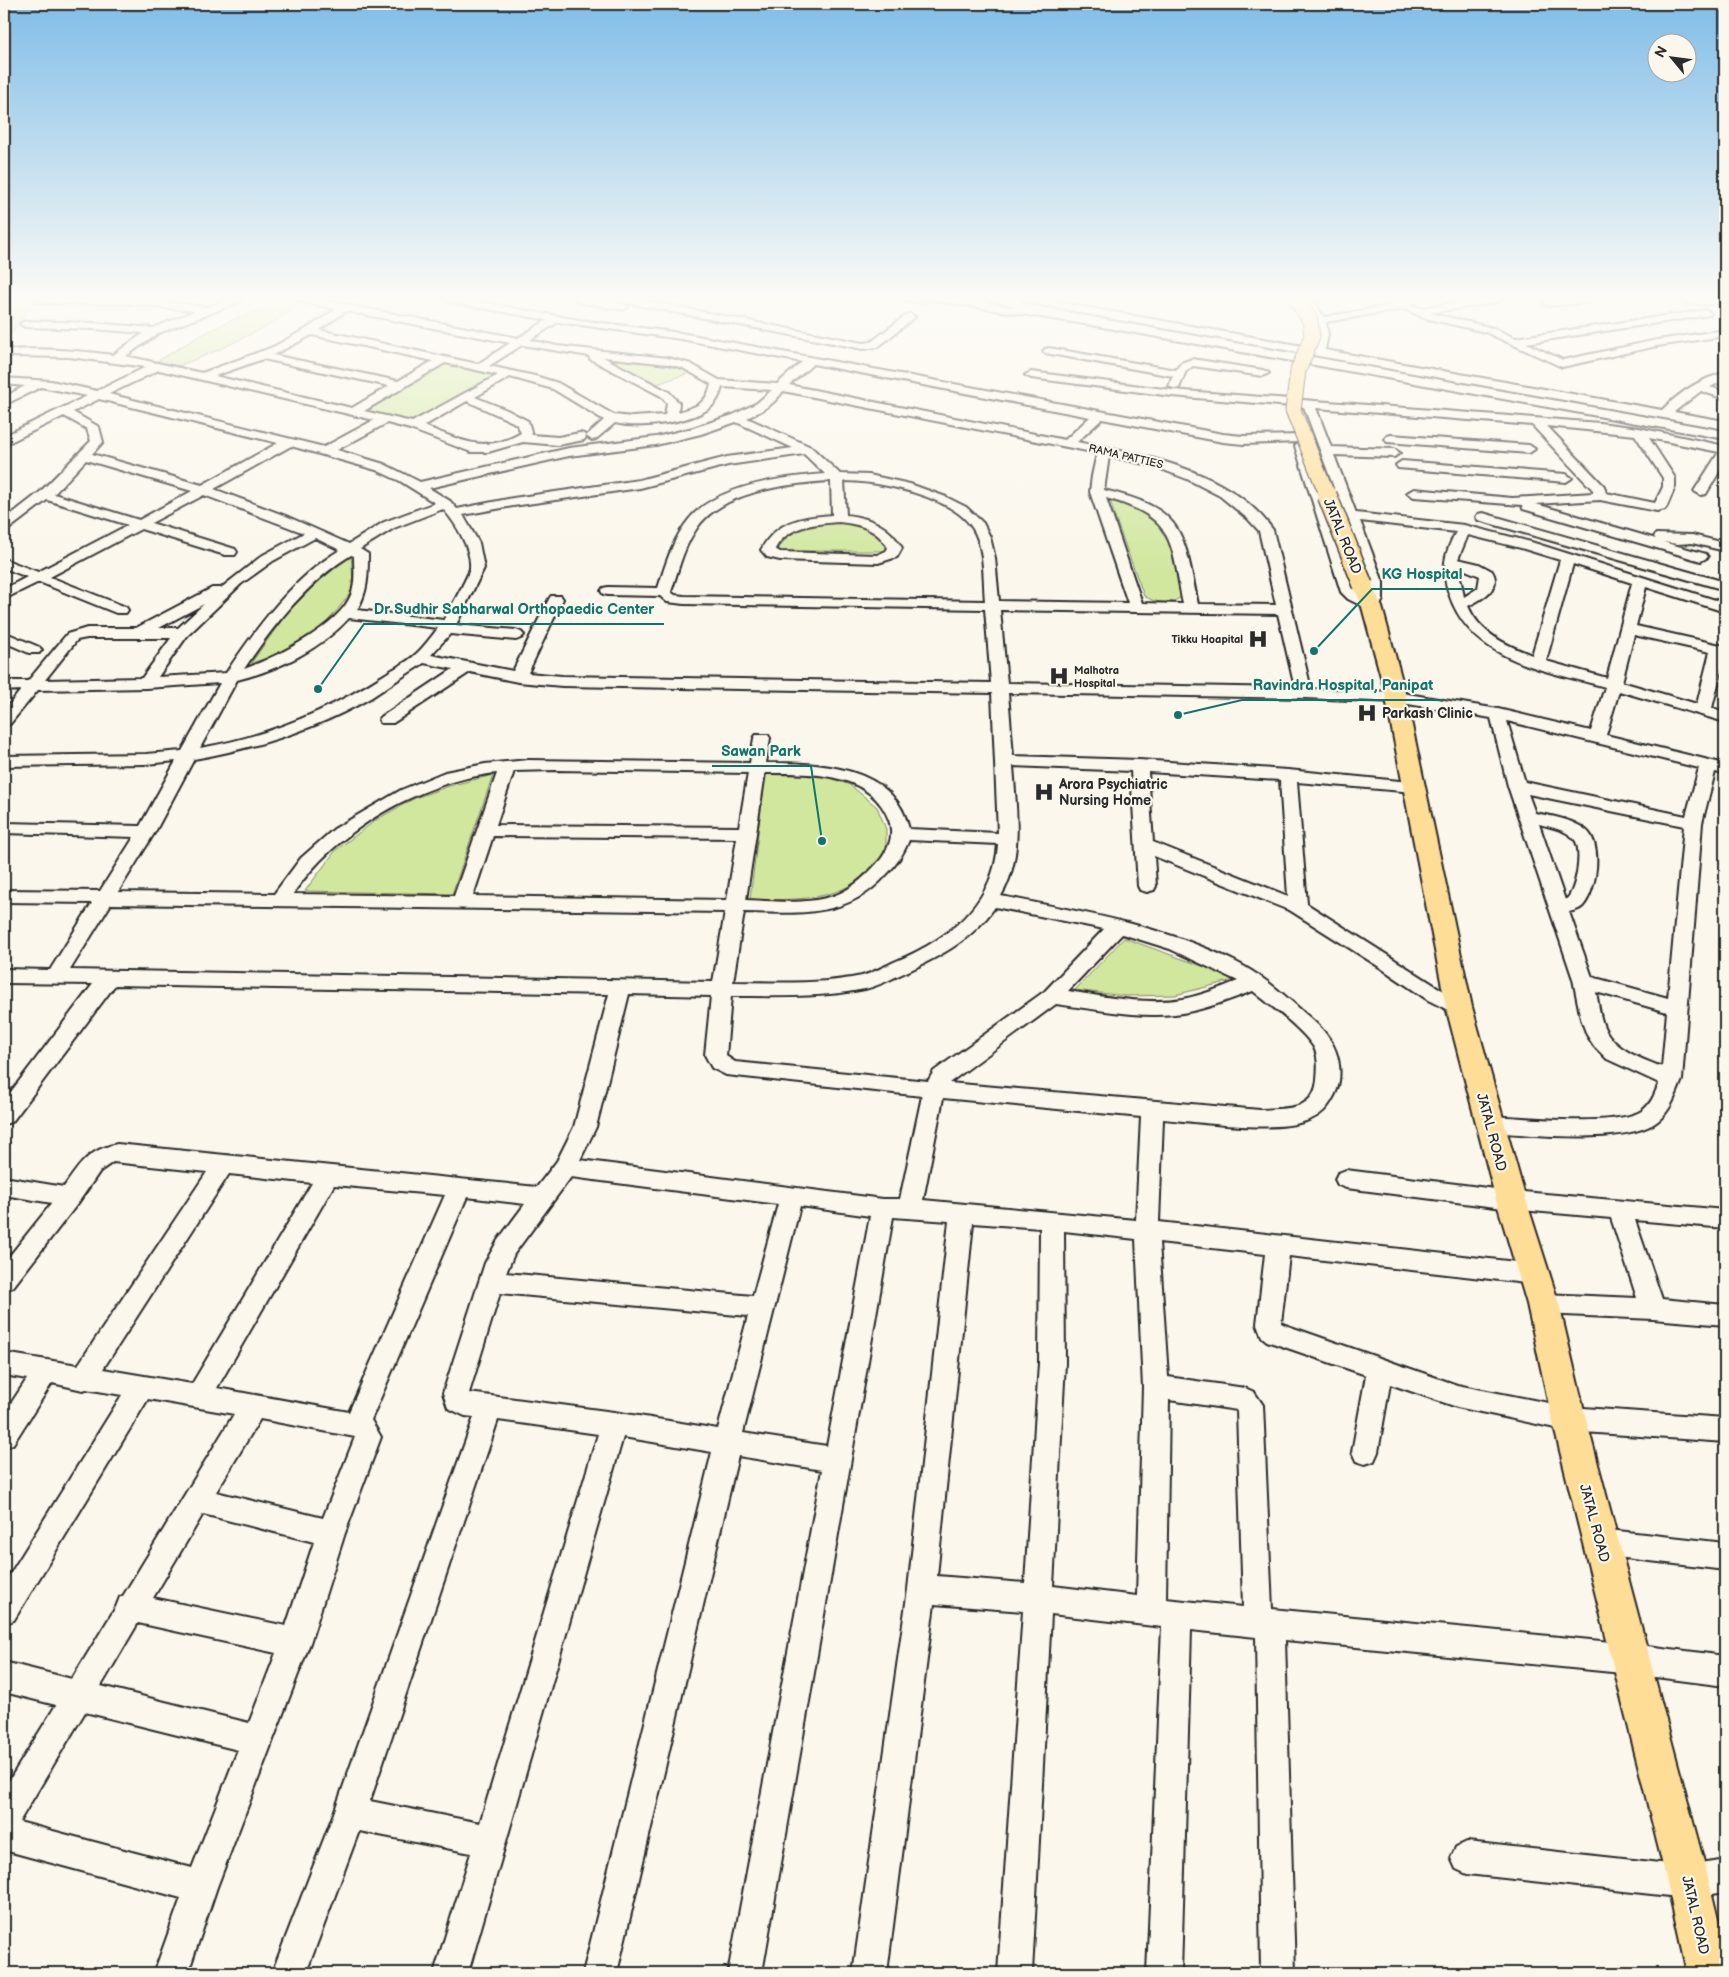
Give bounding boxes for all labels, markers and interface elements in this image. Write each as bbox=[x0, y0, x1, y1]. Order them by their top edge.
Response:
north arrow bbox=[1646, 32, 1696, 82]
text: N bbox=[1651, 43, 1671, 61]
street label: RAMA PATTIES bbox=[1087, 442, 1165, 471]
street label: JATAL ROAD bbox=[1320, 496, 1365, 577]
callout: KG Hospital bbox=[1372, 559, 1473, 589]
text: KG Hospital bbox=[1381, 565, 1463, 584]
callout: Dr Sudhir Sabharwal Orthopaedic Center bbox=[364, 594, 664, 624]
text: Dr Sudhir Sabharwal Orthopaedic Center bbox=[374, 600, 655, 619]
hospital icon: Tikku Hoapital bbox=[1247, 628, 1269, 650]
place label: Tikku Hoapital bbox=[1172, 633, 1243, 646]
place label: Malhotra Hospital bbox=[1074, 664, 1119, 690]
hospital icon: Malhotra Hospital bbox=[1048, 665, 1070, 687]
callout: Ravindra Hospital, Panipat bbox=[1242, 670, 1443, 700]
text: Ravindra Hospital, Panipat bbox=[1253, 676, 1433, 695]
hospital icon: Parkash Clinic bbox=[1356, 702, 1378, 724]
place label: Parkash Clinic bbox=[1382, 705, 1473, 722]
callout: Sawan Park bbox=[712, 736, 811, 766]
text: Sawan Park bbox=[721, 742, 801, 761]
place label: Arora Psychiatric Nursing Home bbox=[1058, 776, 1168, 809]
hospital icon: Arora Psychiatric Nursing Home bbox=[1033, 781, 1055, 803]
street label: JATAL ROAD bbox=[1473, 1091, 1510, 1173]
street label: JATAL ROAD bbox=[1576, 1482, 1613, 1564]
street label: JATAL ROAD bbox=[1678, 1874, 1713, 1956]

